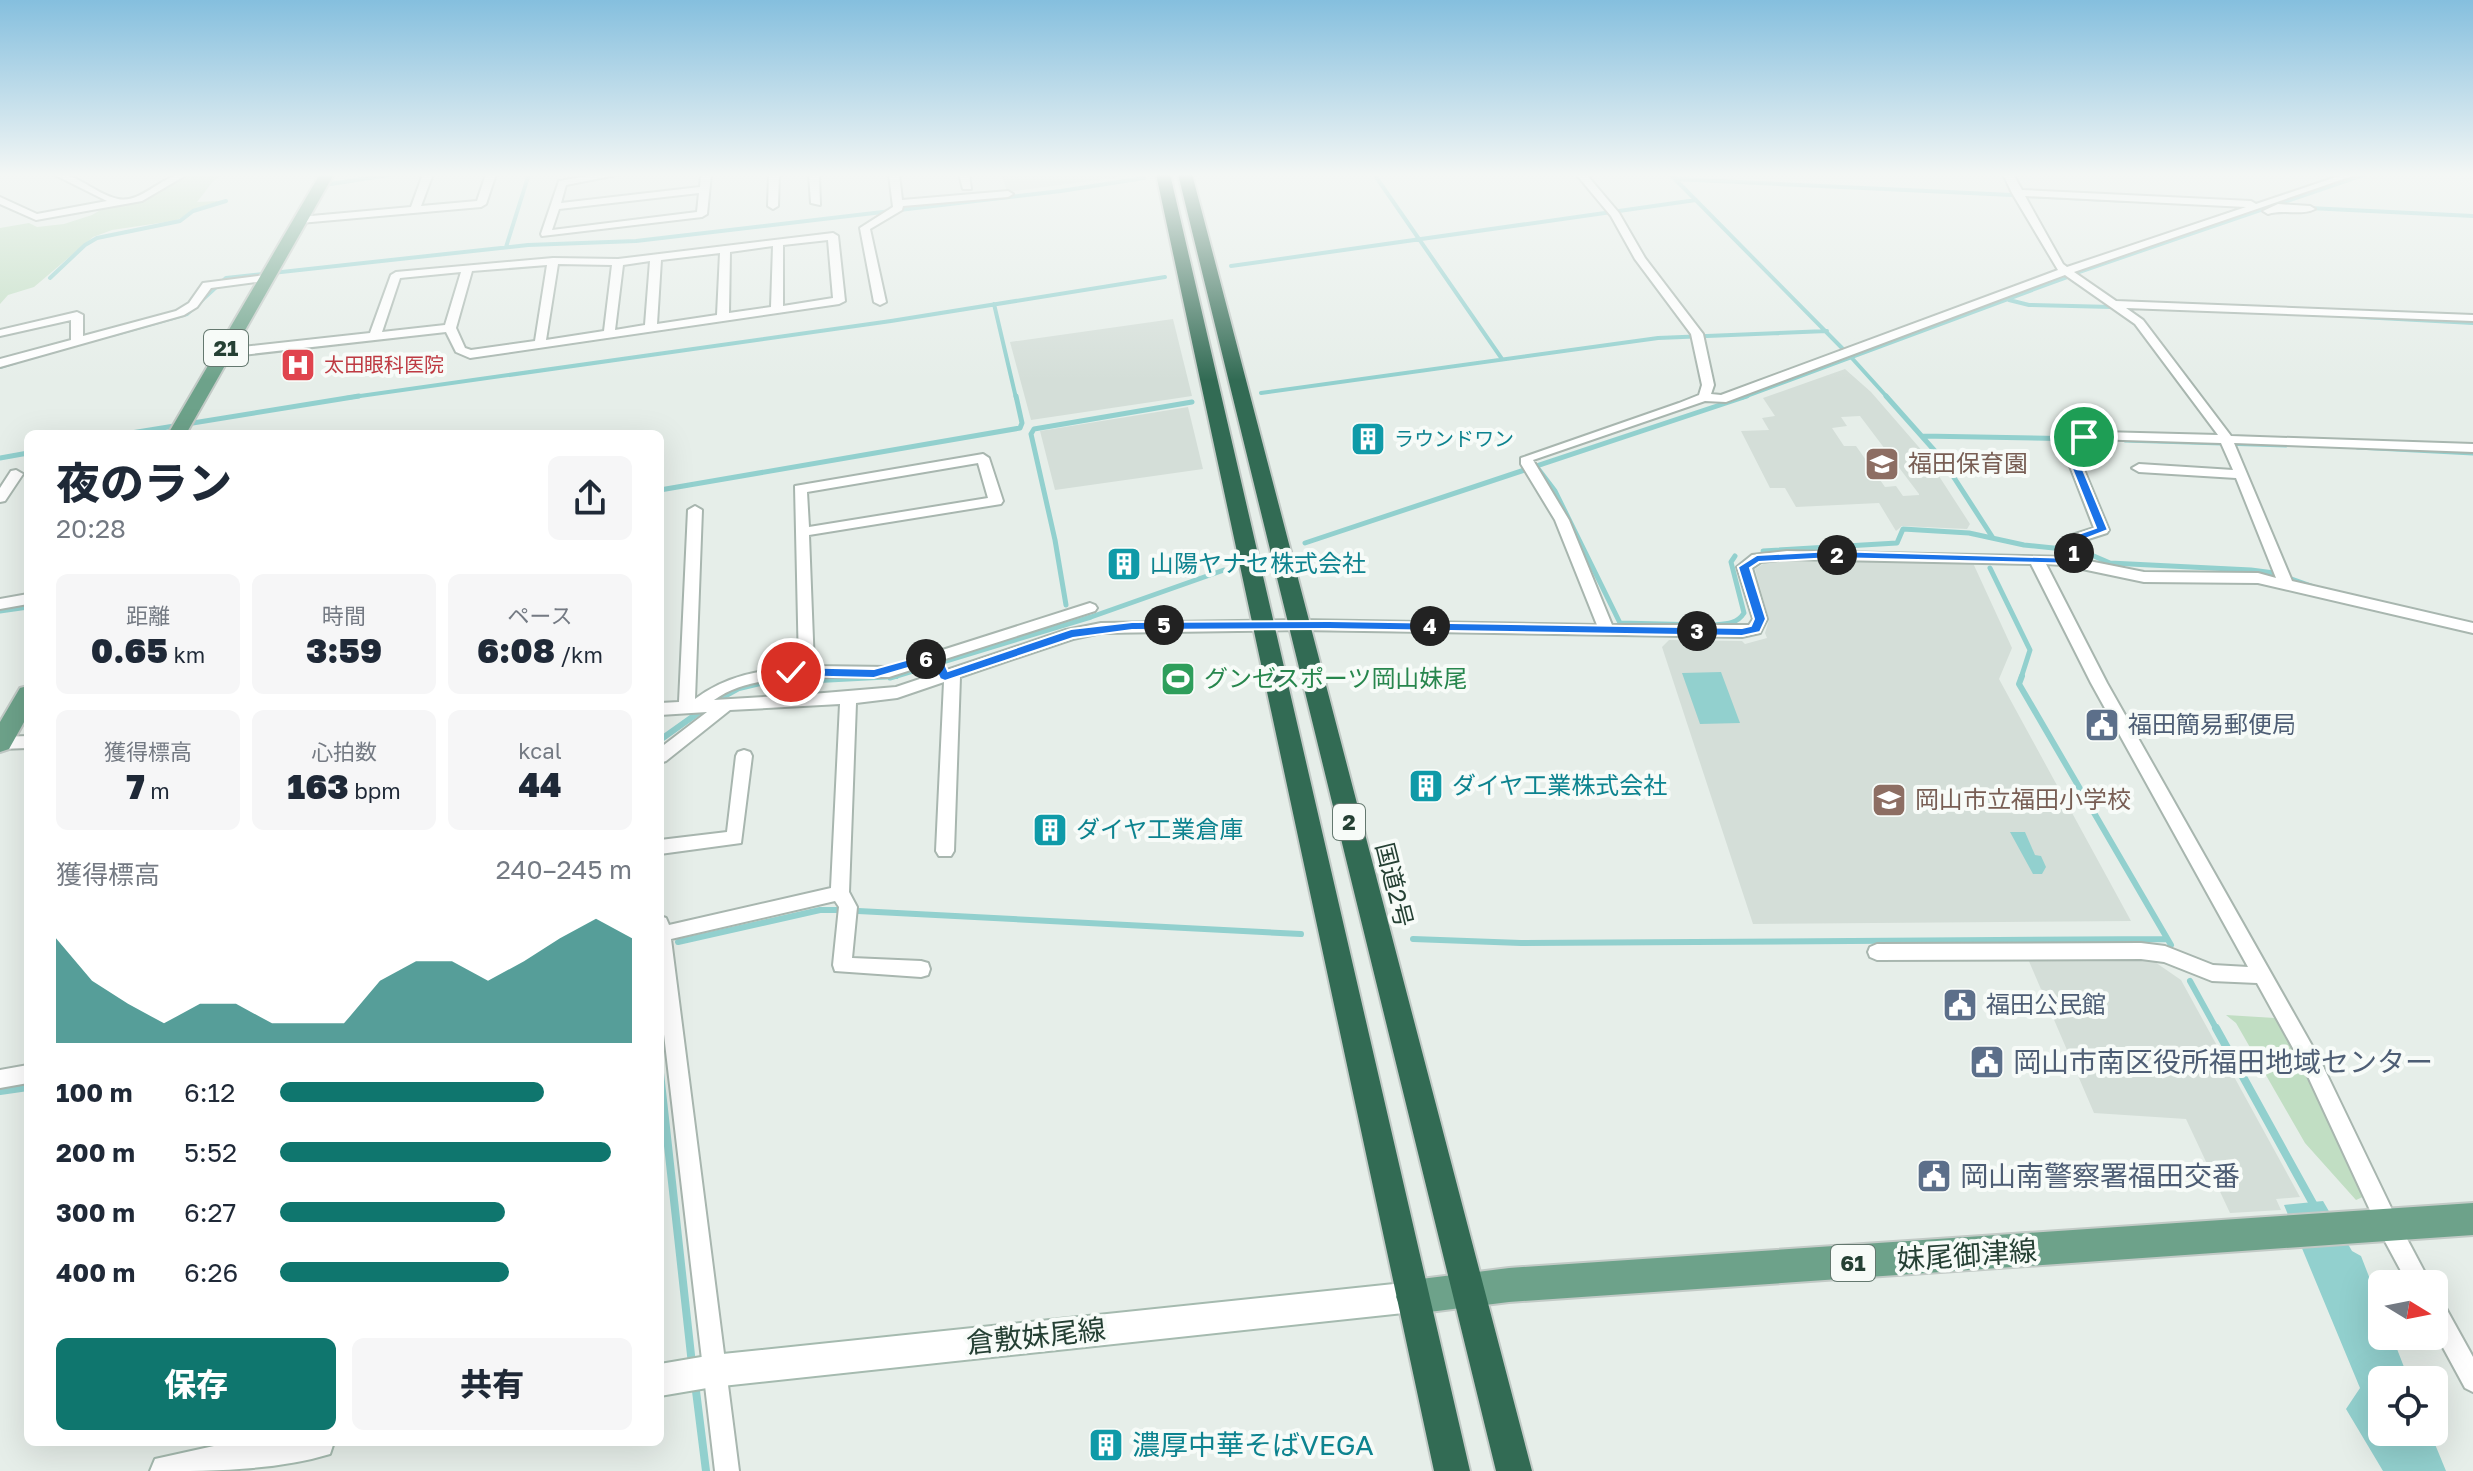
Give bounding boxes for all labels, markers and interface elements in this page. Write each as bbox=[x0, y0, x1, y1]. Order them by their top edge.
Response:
road number: 21 bbox=[204, 330, 248, 366]
hospital icon: 太田眼科医院 bbox=[279, 346, 317, 384]
place label: 太田眼科医院 bbox=[324, 352, 444, 376]
pin bbox=[2050, 403, 2118, 471]
icon: arrive bbox=[2062, 415, 2106, 459]
building icon: ラウンドワン bbox=[1349, 420, 1387, 458]
place label: ラウンドワン bbox=[1394, 426, 1514, 450]
school or university icon: 福田保育園 bbox=[1863, 445, 1901, 483]
place label: 福田保育園 bbox=[1908, 448, 2028, 477]
text: 夜のラン bbox=[56, 456, 232, 509]
button: share bbox=[548, 456, 632, 540]
text: 20:28 bbox=[56, 513, 126, 544]
pin: 1 bbox=[2054, 533, 2094, 573]
pin: 2 bbox=[1817, 535, 1857, 575]
text: 1 bbox=[2068, 539, 2080, 566]
text: 2 bbox=[1830, 541, 1844, 568]
building icon: 山陽ヤナセ株式会社 bbox=[1105, 545, 1143, 583]
place label: 山陽ヤナセ株式会社 bbox=[1150, 548, 1366, 577]
text: 距離 bbox=[126, 602, 170, 629]
text: 時間 bbox=[322, 602, 366, 629]
text: ペース bbox=[508, 602, 572, 629]
pin: 5 bbox=[1144, 605, 1184, 645]
pin: 4 bbox=[1410, 606, 1450, 646]
text: 5 bbox=[1157, 611, 1171, 638]
pin: 3 bbox=[1677, 611, 1717, 651]
text: 4 bbox=[1423, 612, 1437, 639]
text: 3 bbox=[1690, 617, 1704, 644]
text: 0.65 bbox=[91, 630, 168, 670]
text: 3:59 bbox=[306, 630, 382, 670]
text: 6:08 bbox=[477, 630, 555, 670]
pin bbox=[757, 638, 825, 706]
pin: 6 bbox=[906, 639, 946, 679]
text: km bbox=[168, 641, 205, 668]
text: /km bbox=[555, 641, 603, 668]
text: 6 bbox=[919, 645, 933, 672]
icon: check bbox=[769, 650, 813, 694]
sports icon: グンゼスポーツ岡山妹尾 bbox=[1159, 660, 1197, 698]
place label: グンゼスポーツ岡山妹尾 bbox=[1204, 663, 1468, 692]
public building icon: 福田簡易郵便局 bbox=[2083, 706, 2121, 744]
place label: 福田簡易郵便局 bbox=[2128, 709, 2296, 738]
text: kcal bbox=[518, 737, 562, 764]
text: 獲得標高 bbox=[104, 738, 192, 765]
text: 心拍数 bbox=[311, 738, 377, 765]
text: 44 bbox=[518, 764, 562, 804]
text: 7 bbox=[126, 766, 145, 806]
text: 163 bbox=[287, 766, 349, 806]
building icon: ダイヤ工業株式会社 bbox=[1407, 767, 1445, 805]
place label: ダイヤ工業株式会社 bbox=[1452, 770, 1667, 799]
text: m bbox=[145, 777, 170, 804]
text: bpm bbox=[349, 777, 401, 804]
school or university icon: 岡山市立福田小学校 bbox=[1870, 781, 1908, 819]
place label: 岡山市立福田小学校 bbox=[1915, 784, 2131, 813]
road number: 2 bbox=[1333, 804, 1365, 840]
building icon: ダイヤ工業倉庫 bbox=[1031, 811, 1069, 849]
place label: ダイヤ工業倉庫 bbox=[1076, 814, 1243, 843]
street label: 国道2号 bbox=[1371, 839, 1420, 930]
text: 240–245 m bbox=[496, 854, 632, 885]
text: 獲得標高 bbox=[56, 859, 160, 890]
public building icon: 福田公民館 bbox=[1941, 986, 1979, 1024]
place label: 福田公民館 bbox=[1986, 989, 2106, 1018]
public building icon: 岡山市南区役所福田地域センター bbox=[1968, 1043, 2006, 1081]
place label: 岡山市南区役所福田地域センター bbox=[2013, 1045, 2433, 1078]
text: 100 m bbox=[56, 1077, 132, 1108]
text: 6:12 bbox=[184, 1077, 235, 1108]
text: 200 m bbox=[56, 1137, 135, 1168]
text: 5:52 bbox=[184, 1137, 237, 1168]
public building icon: 岡山南警察署福田交番 bbox=[1915, 1157, 1953, 1195]
place label: 岡山南警察署福田交番 bbox=[1960, 1159, 2240, 1192]
text: 300 m bbox=[56, 1197, 135, 1228]
text: 6:27 bbox=[184, 1197, 236, 1228]
street label: 妹尾御津線 bbox=[1896, 1233, 2038, 1276]
road number: 61 bbox=[1831, 1245, 1875, 1281]
text: 400 m bbox=[56, 1257, 135, 1288]
text: 6:26 bbox=[184, 1257, 238, 1288]
north arrow bbox=[2368, 1270, 2448, 1350]
map controls bbox=[2368, 1270, 2448, 1446]
street label: 倉敷妹尾線 bbox=[965, 1312, 1107, 1359]
button: 保存 bbox=[56, 1338, 336, 1430]
button: 共有 bbox=[352, 1338, 632, 1430]
button: locate bbox=[2368, 1366, 2448, 1446]
building icon: 濃厚中華そばVEGA bbox=[1087, 1426, 1125, 1464]
place label: 濃厚中華そばVEGA bbox=[1132, 1428, 1374, 1461]

